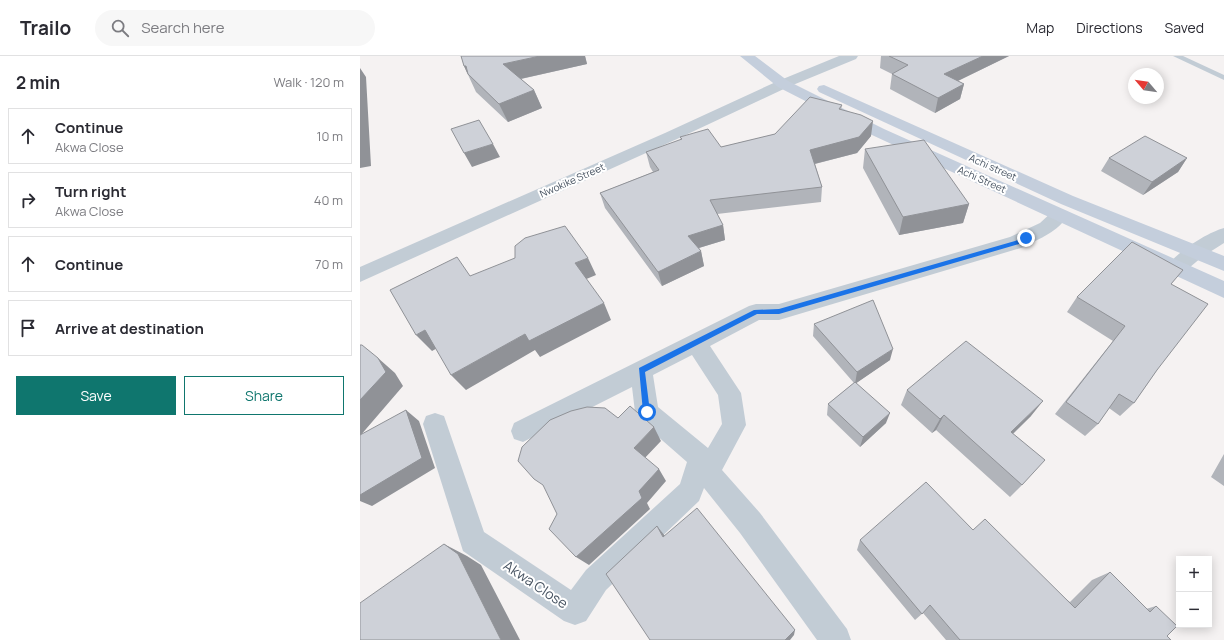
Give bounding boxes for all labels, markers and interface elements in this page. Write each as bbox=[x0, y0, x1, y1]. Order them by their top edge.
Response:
search box bbox=[95, 10, 375, 46]
text: Trailo bbox=[20, 15, 71, 41]
icon: search bbox=[109, 17, 131, 39]
text: Search here bbox=[141, 17, 225, 38]
text: Map bbox=[1026, 18, 1054, 37]
text: Directions bbox=[1076, 18, 1143, 37]
text: Saved bbox=[1165, 18, 1204, 37]
north arrow bbox=[1128, 68, 1164, 104]
text: 2 min bbox=[16, 71, 60, 94]
text: Walk · 120 m bbox=[274, 73, 344, 91]
text: Continue bbox=[55, 117, 123, 138]
icon: ahead bbox=[17, 125, 39, 147]
text: 10 m bbox=[316, 127, 343, 145]
text: Akwa Close bbox=[55, 138, 123, 156]
street label: Achi street bbox=[967, 150, 1019, 184]
street label: Nwokike Street bbox=[537, 159, 607, 201]
street label: Achi Street bbox=[956, 162, 1008, 196]
text: Turn right bbox=[55, 181, 126, 202]
icon: right bbox=[17, 189, 39, 211]
text: 40 m bbox=[314, 191, 343, 209]
text: Akwa Close bbox=[55, 202, 123, 220]
route end bbox=[1017, 229, 1035, 247]
icon: ahead bbox=[17, 253, 39, 275]
text: Continue bbox=[55, 254, 123, 275]
text: 70 m bbox=[315, 255, 343, 273]
icon: arrive bbox=[17, 317, 39, 339]
text: Arrive at destination bbox=[55, 318, 204, 339]
button: Save bbox=[16, 376, 176, 415]
button: Share bbox=[184, 376, 344, 415]
route start bbox=[638, 403, 656, 421]
street label: Akwa Close bbox=[500, 556, 572, 612]
map controls bbox=[1176, 556, 1212, 628]
button: + bbox=[1176, 556, 1212, 592]
button: − bbox=[1176, 592, 1212, 628]

